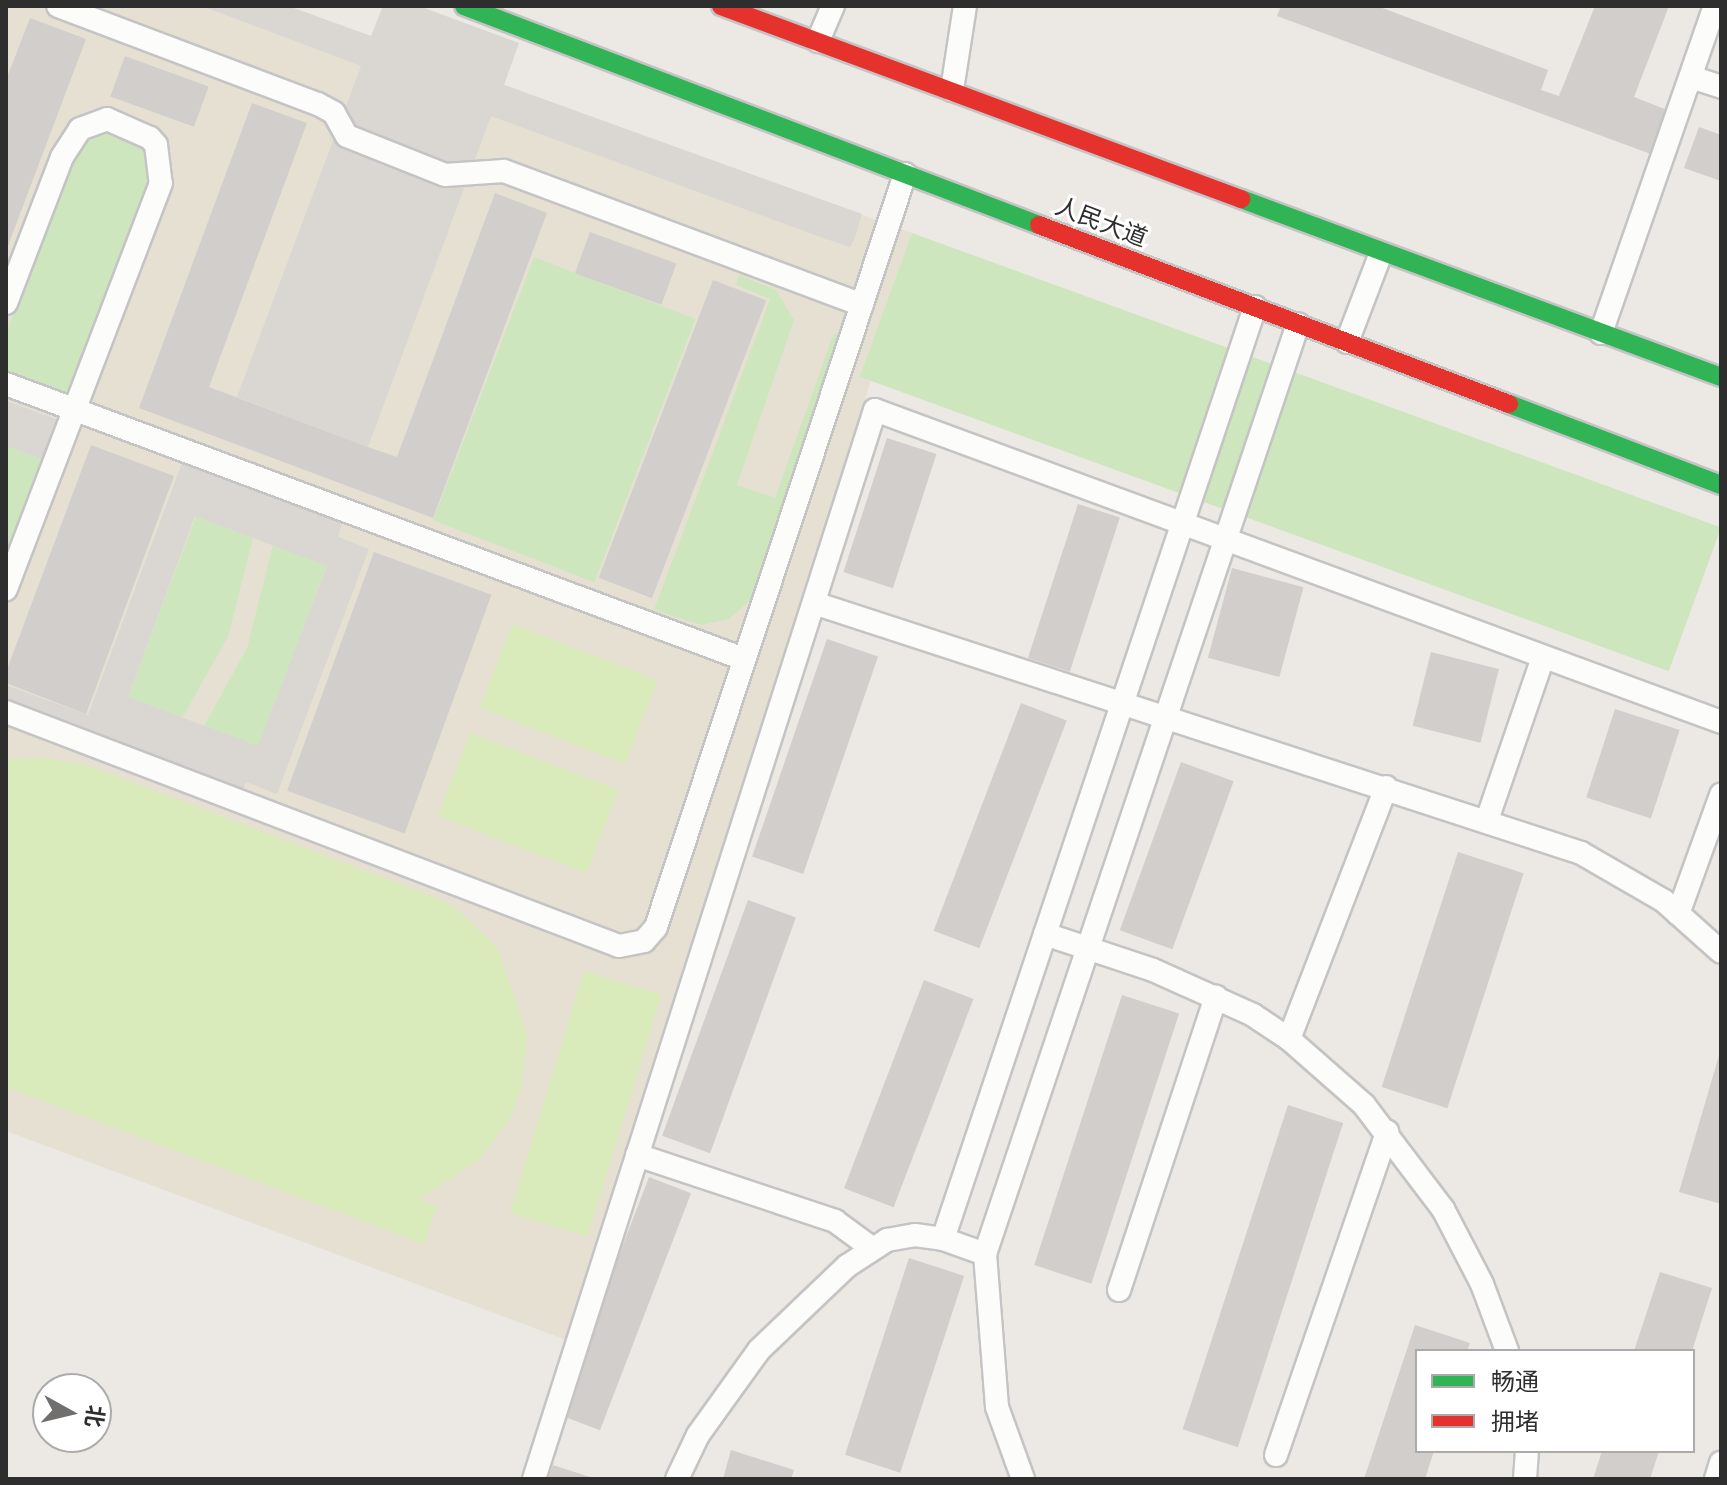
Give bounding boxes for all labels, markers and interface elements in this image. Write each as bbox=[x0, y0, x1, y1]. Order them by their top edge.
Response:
street label: 人民大道 bbox=[1051, 192, 1151, 254]
legend bbox=[1415, 1349, 1695, 1453]
text: 畅通 bbox=[1491, 1365, 1539, 1400]
north arrow bbox=[32, 1373, 112, 1453]
text: 北 bbox=[76, 1403, 111, 1429]
text: 拥堵 bbox=[1491, 1405, 1539, 1440]

